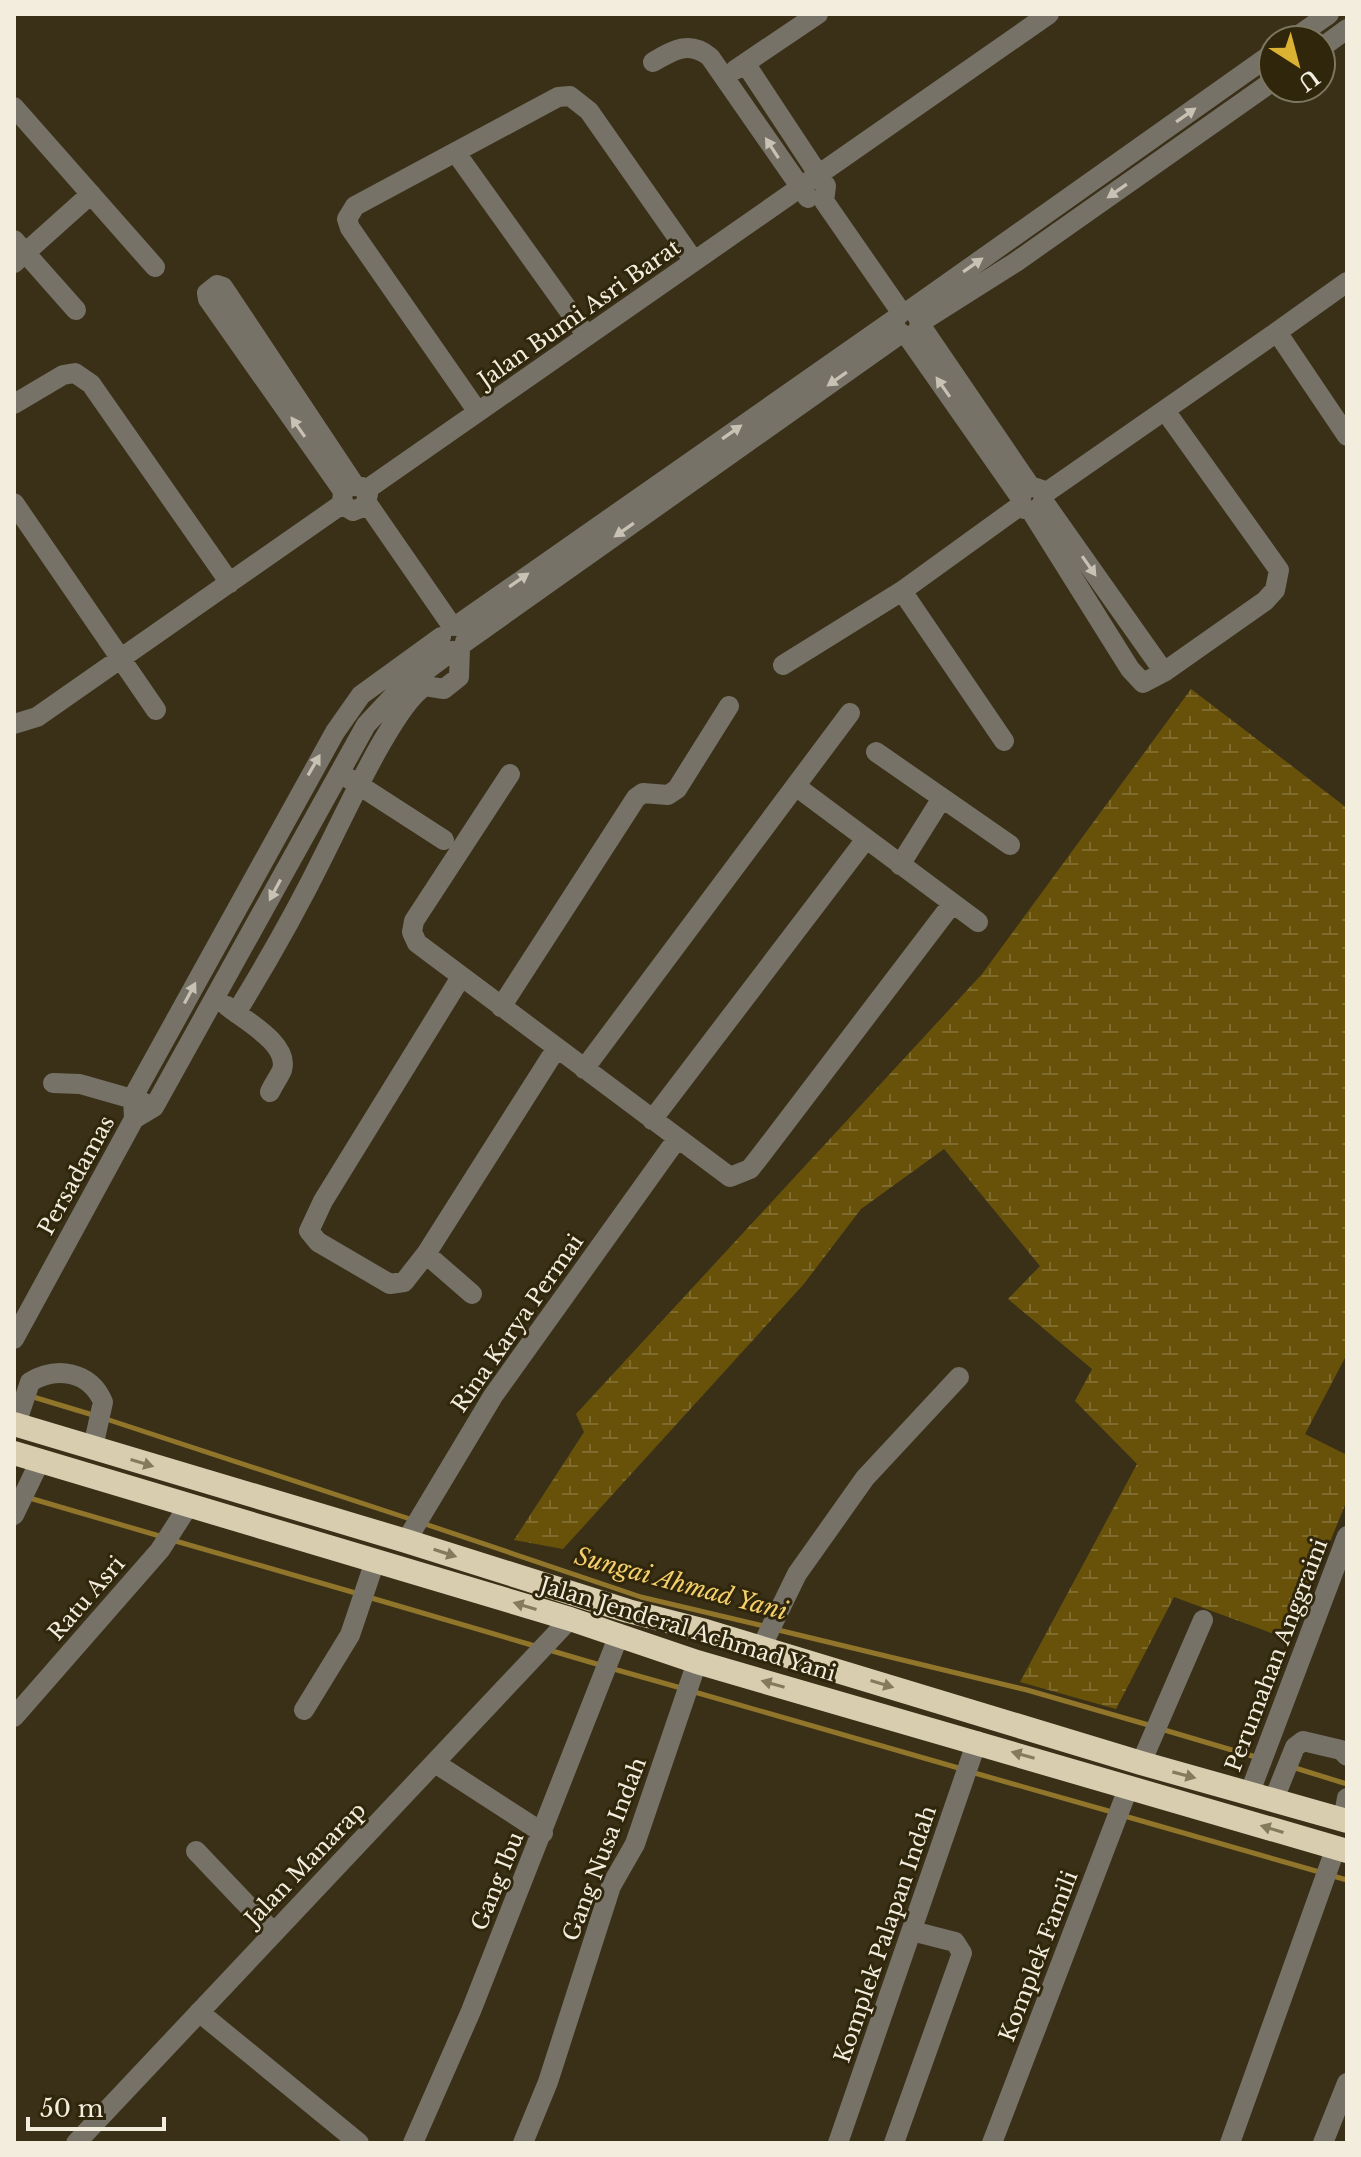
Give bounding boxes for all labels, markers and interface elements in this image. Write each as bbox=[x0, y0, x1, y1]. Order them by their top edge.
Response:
north arrow bbox=[1257, 24, 1337, 104]
text: U bbox=[1292, 63, 1324, 97]
one-way arrow bbox=[1175, 108, 1196, 123]
one-way arrow bbox=[765, 137, 780, 159]
one-way arrow bbox=[1107, 183, 1128, 198]
street label: Jalan Bumi Asri Barat bbox=[471, 233, 686, 395]
one-way arrow bbox=[963, 258, 984, 274]
one-way arrow bbox=[826, 371, 847, 386]
one-way arrow bbox=[936, 377, 951, 398]
one-way arrow bbox=[291, 417, 306, 438]
one-way arrow bbox=[722, 425, 743, 440]
one-way arrow bbox=[614, 522, 635, 537]
one-way arrow bbox=[1081, 556, 1096, 577]
one-way arrow bbox=[508, 573, 529, 588]
one-way arrow bbox=[307, 753, 321, 776]
one-way arrow bbox=[269, 878, 282, 901]
one-way arrow bbox=[183, 982, 197, 1004]
street label: Persadamas bbox=[32, 1111, 120, 1240]
street label: Rina Karya Permai bbox=[446, 1229, 589, 1417]
one-way arrow bbox=[131, 1457, 155, 1469]
street label: Perumahan Anggraini bbox=[1220, 1534, 1334, 1775]
water label: Sungai Ahmad Yani bbox=[571, 1541, 792, 1626]
one-way arrow bbox=[433, 1547, 457, 1560]
street label: Ratu Asri bbox=[42, 1550, 131, 1646]
street label: Jalan Jenderal Achmad Yani bbox=[534, 1571, 840, 1688]
one-way arrow bbox=[513, 1599, 537, 1612]
one-way arrow bbox=[760, 1677, 785, 1689]
one-way arrow bbox=[870, 1678, 894, 1691]
one-way arrow bbox=[1011, 1748, 1035, 1761]
street label: Gang Nusa Indah bbox=[557, 1754, 652, 1945]
one-way arrow bbox=[1172, 1769, 1197, 1781]
street label: Jalan Manarap bbox=[237, 1797, 371, 1934]
street label: Komplek Palapan Indah bbox=[829, 1802, 942, 2066]
one-way arrow bbox=[1260, 1822, 1284, 1835]
street label: Gang Ibu bbox=[465, 1828, 530, 1934]
street label: Komplek Famili bbox=[993, 1867, 1084, 2045]
scale bar bbox=[28, 2081, 164, 2131]
text: 50 m bbox=[40, 2094, 104, 2123]

